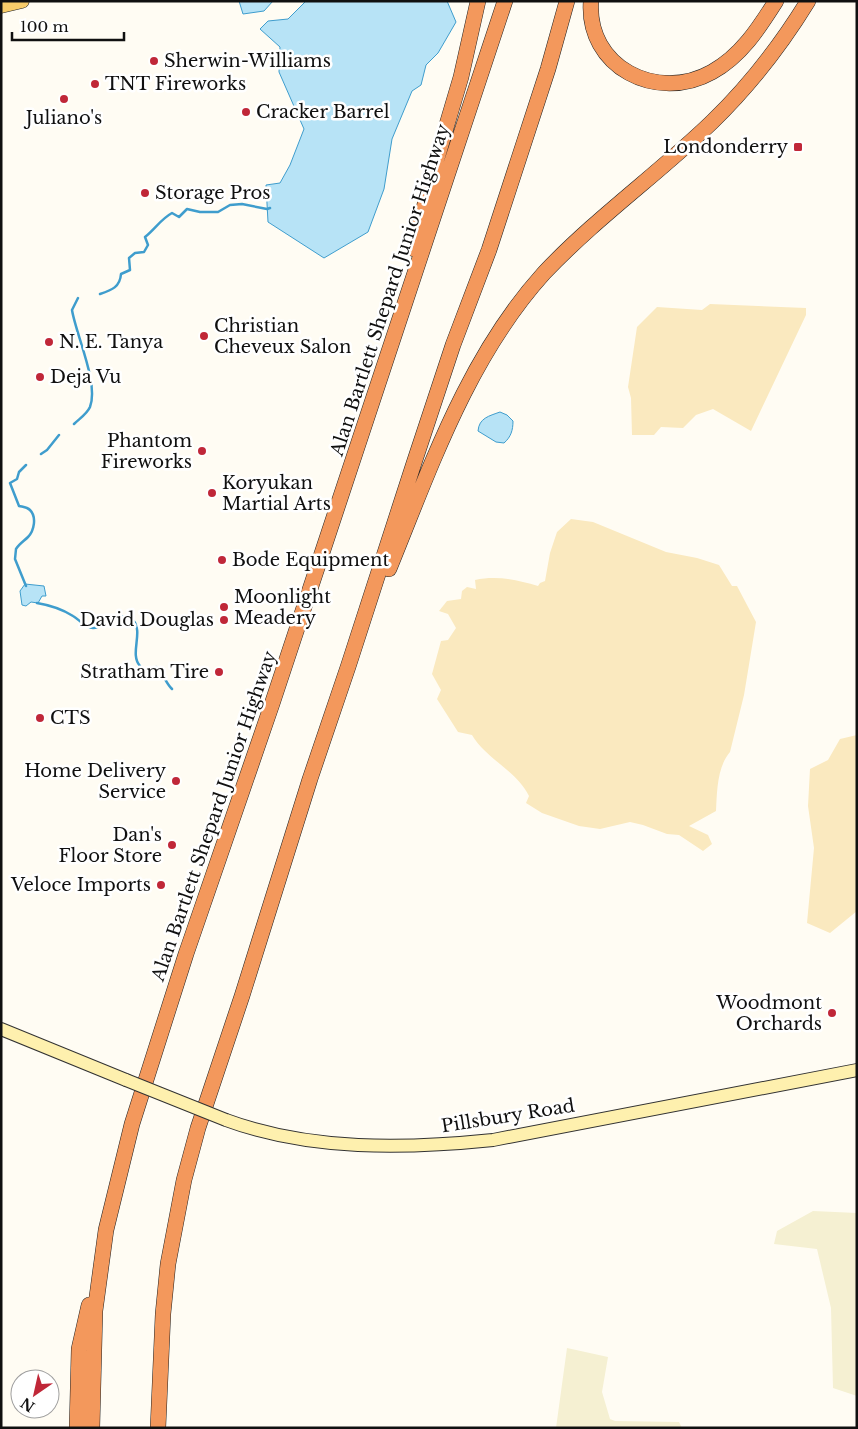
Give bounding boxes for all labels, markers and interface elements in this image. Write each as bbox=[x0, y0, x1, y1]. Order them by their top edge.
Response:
scale bar bbox=[12, 10, 125, 42]
text: 100 m bbox=[20, 17, 69, 36]
place label: Sherwin-Williams bbox=[164, 50, 331, 72]
marker: Sherwin-Williams bbox=[148, 55, 160, 67]
place label: TNT Fireworks bbox=[105, 73, 246, 95]
marker: TNT Fireworks bbox=[89, 78, 101, 90]
marker: Juliano's bbox=[58, 93, 70, 105]
place label: Cracker Barrel bbox=[256, 101, 390, 123]
marker: Cracker Barrel bbox=[240, 106, 252, 118]
place label: Juliano's bbox=[24, 107, 102, 129]
street label: Alan Bartlett Shepard Junior Highway bbox=[325, 121, 454, 460]
place label: Londonderry bbox=[663, 136, 788, 158]
marker: Londonderry bbox=[792, 141, 804, 153]
place label: Storage Pros bbox=[155, 182, 271, 204]
marker: Storage Pros bbox=[139, 187, 151, 199]
place label: Christian Cheveux Salon bbox=[214, 315, 351, 358]
marker: Christian Cheveux Salon bbox=[198, 330, 210, 342]
place label: N. E. Tanya bbox=[59, 331, 163, 353]
marker: N. E. Tanya bbox=[43, 336, 55, 348]
place label: Deja Vu bbox=[50, 366, 121, 388]
marker: Deja Vu bbox=[34, 371, 46, 383]
place label: Phantom Fireworks bbox=[101, 430, 192, 473]
marker: Phantom Fireworks bbox=[196, 445, 208, 457]
place label: Koryukan Martial Arts bbox=[222, 472, 331, 515]
marker: Koryukan Martial Arts bbox=[206, 487, 218, 499]
place label: Bode Equipment bbox=[232, 549, 389, 571]
marker: Bode Equipment bbox=[216, 554, 228, 566]
place label: Moonlight Meadery bbox=[234, 586, 331, 629]
marker: Moonlight Meadery bbox=[218, 601, 230, 613]
place label: David Douglas bbox=[80, 609, 214, 631]
marker: David Douglas bbox=[218, 614, 230, 626]
street label: Alan Bartlett Shepard Junior Highway bbox=[147, 648, 281, 985]
place label: Stratham Tire bbox=[80, 661, 209, 683]
marker: Stratham Tire bbox=[213, 666, 225, 678]
place label: CTS bbox=[50, 707, 91, 729]
marker: CTS bbox=[34, 712, 46, 724]
place label: Home Delivery Service bbox=[24, 760, 166, 803]
marker: Home Delivery Service bbox=[170, 775, 182, 787]
place label: Dan's Floor Store bbox=[58, 824, 162, 867]
marker: Dan's Floor Store bbox=[166, 839, 178, 851]
place label: Veloce Imports bbox=[10, 874, 151, 896]
marker: Veloce Imports bbox=[155, 879, 167, 891]
place label: Woodmont Orchards bbox=[715, 992, 822, 1035]
marker: Woodmont Orchards bbox=[826, 1007, 838, 1019]
street label: Pillsbury Road bbox=[440, 1095, 576, 1137]
north arrow bbox=[10, 1369, 60, 1419]
text: N bbox=[17, 1394, 38, 1416]

